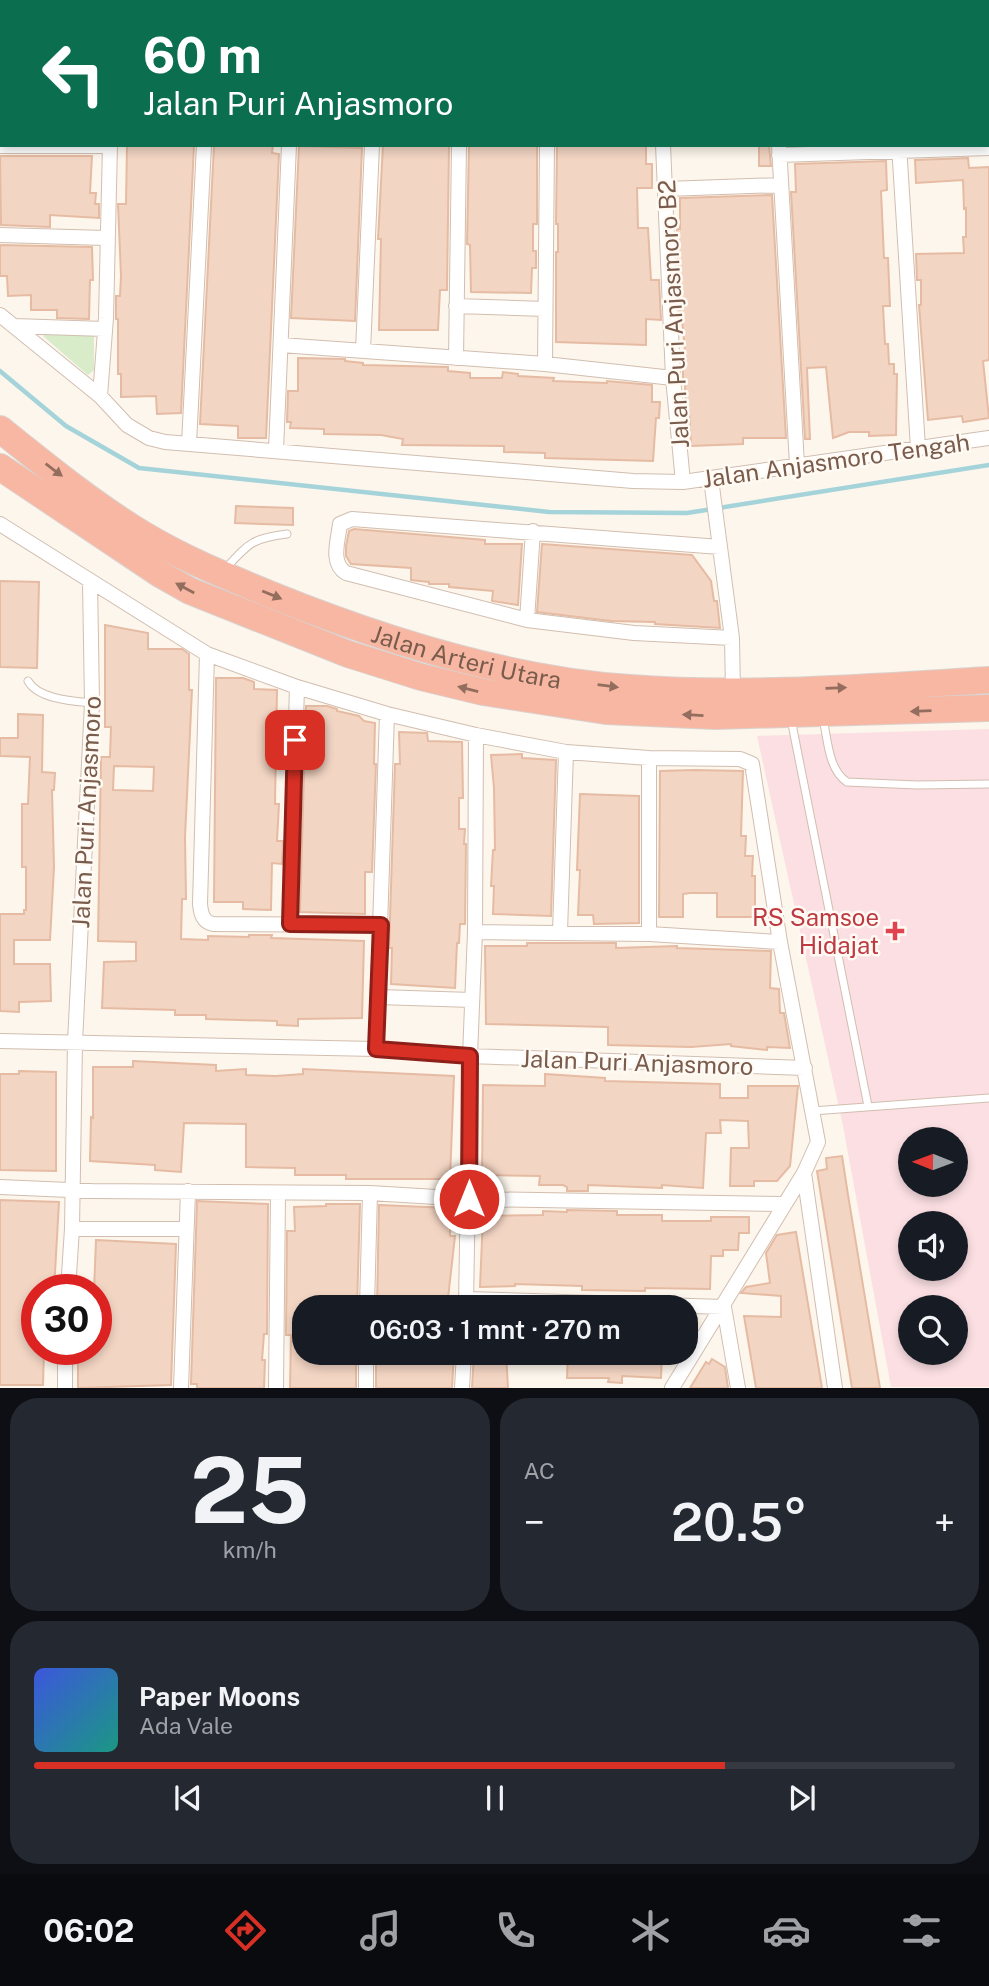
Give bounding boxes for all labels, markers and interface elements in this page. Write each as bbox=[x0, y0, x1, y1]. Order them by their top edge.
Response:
text: 60 m bbox=[143, 26, 262, 84]
icon: left bbox=[28, 28, 119, 119]
text: Jalan Puri Anjasmoro bbox=[143, 85, 453, 122]
street label: Jalan Puri Anjasmoro B2 bbox=[652, 179, 694, 449]
street label: Jalan Anjasmoro Tengah bbox=[701, 427, 971, 493]
one-way arrow bbox=[45, 463, 63, 477]
one-way arrow bbox=[175, 582, 195, 594]
one-way arrow bbox=[261, 589, 282, 600]
street label: Jalan Arteri Utara bbox=[368, 619, 563, 694]
one-way arrow bbox=[598, 681, 620, 692]
one-way arrow bbox=[457, 683, 479, 694]
one-way arrow bbox=[825, 683, 847, 694]
street label: Jalan Puri Anjasmoro bbox=[66, 695, 106, 929]
one-way arrow bbox=[910, 706, 932, 717]
one-way arrow bbox=[682, 709, 704, 720]
pin bbox=[265, 710, 325, 770]
icon: arrive bbox=[276, 721, 314, 759]
place label: RS Samsoe Hidajat bbox=[752, 903, 879, 959]
marker: RS Samsoe Hidajat bbox=[885, 921, 905, 941]
street label: Jalan Puri Anjasmoro bbox=[520, 1044, 754, 1080]
north arrow bbox=[898, 1127, 968, 1197]
map controls bbox=[898, 1127, 968, 1365]
position arrow bbox=[432, 1162, 506, 1236]
button: sound bbox=[898, 1211, 968, 1281]
speed limit sign: 30 bbox=[21, 1274, 112, 1365]
button: search bbox=[898, 1295, 968, 1365]
text: 06:03 · 1 mnt · 270 m bbox=[369, 1314, 621, 1345]
text: 25 bbox=[190, 1437, 309, 1543]
text: AC bbox=[524, 1457, 555, 1484]
text: 20.5° bbox=[671, 1492, 807, 1553]
text: − bbox=[524, 1500, 545, 1545]
text: + bbox=[934, 1500, 955, 1545]
text: km/h bbox=[223, 1536, 277, 1563]
text: Paper Moons bbox=[139, 1681, 300, 1712]
text: Ada Vale bbox=[139, 1712, 233, 1739]
icon: previous bbox=[169, 1779, 207, 1817]
icon: pause bbox=[476, 1779, 514, 1817]
icon: next bbox=[783, 1779, 821, 1817]
icon: directions bbox=[221, 1906, 270, 1955]
icon: music bbox=[356, 1906, 405, 1955]
icon: phone bbox=[491, 1906, 540, 1955]
icon: climate bbox=[626, 1906, 675, 1955]
icon: car bbox=[762, 1906, 811, 1955]
icon: filters bbox=[897, 1906, 946, 1955]
text: 06:02 bbox=[43, 1912, 134, 1949]

